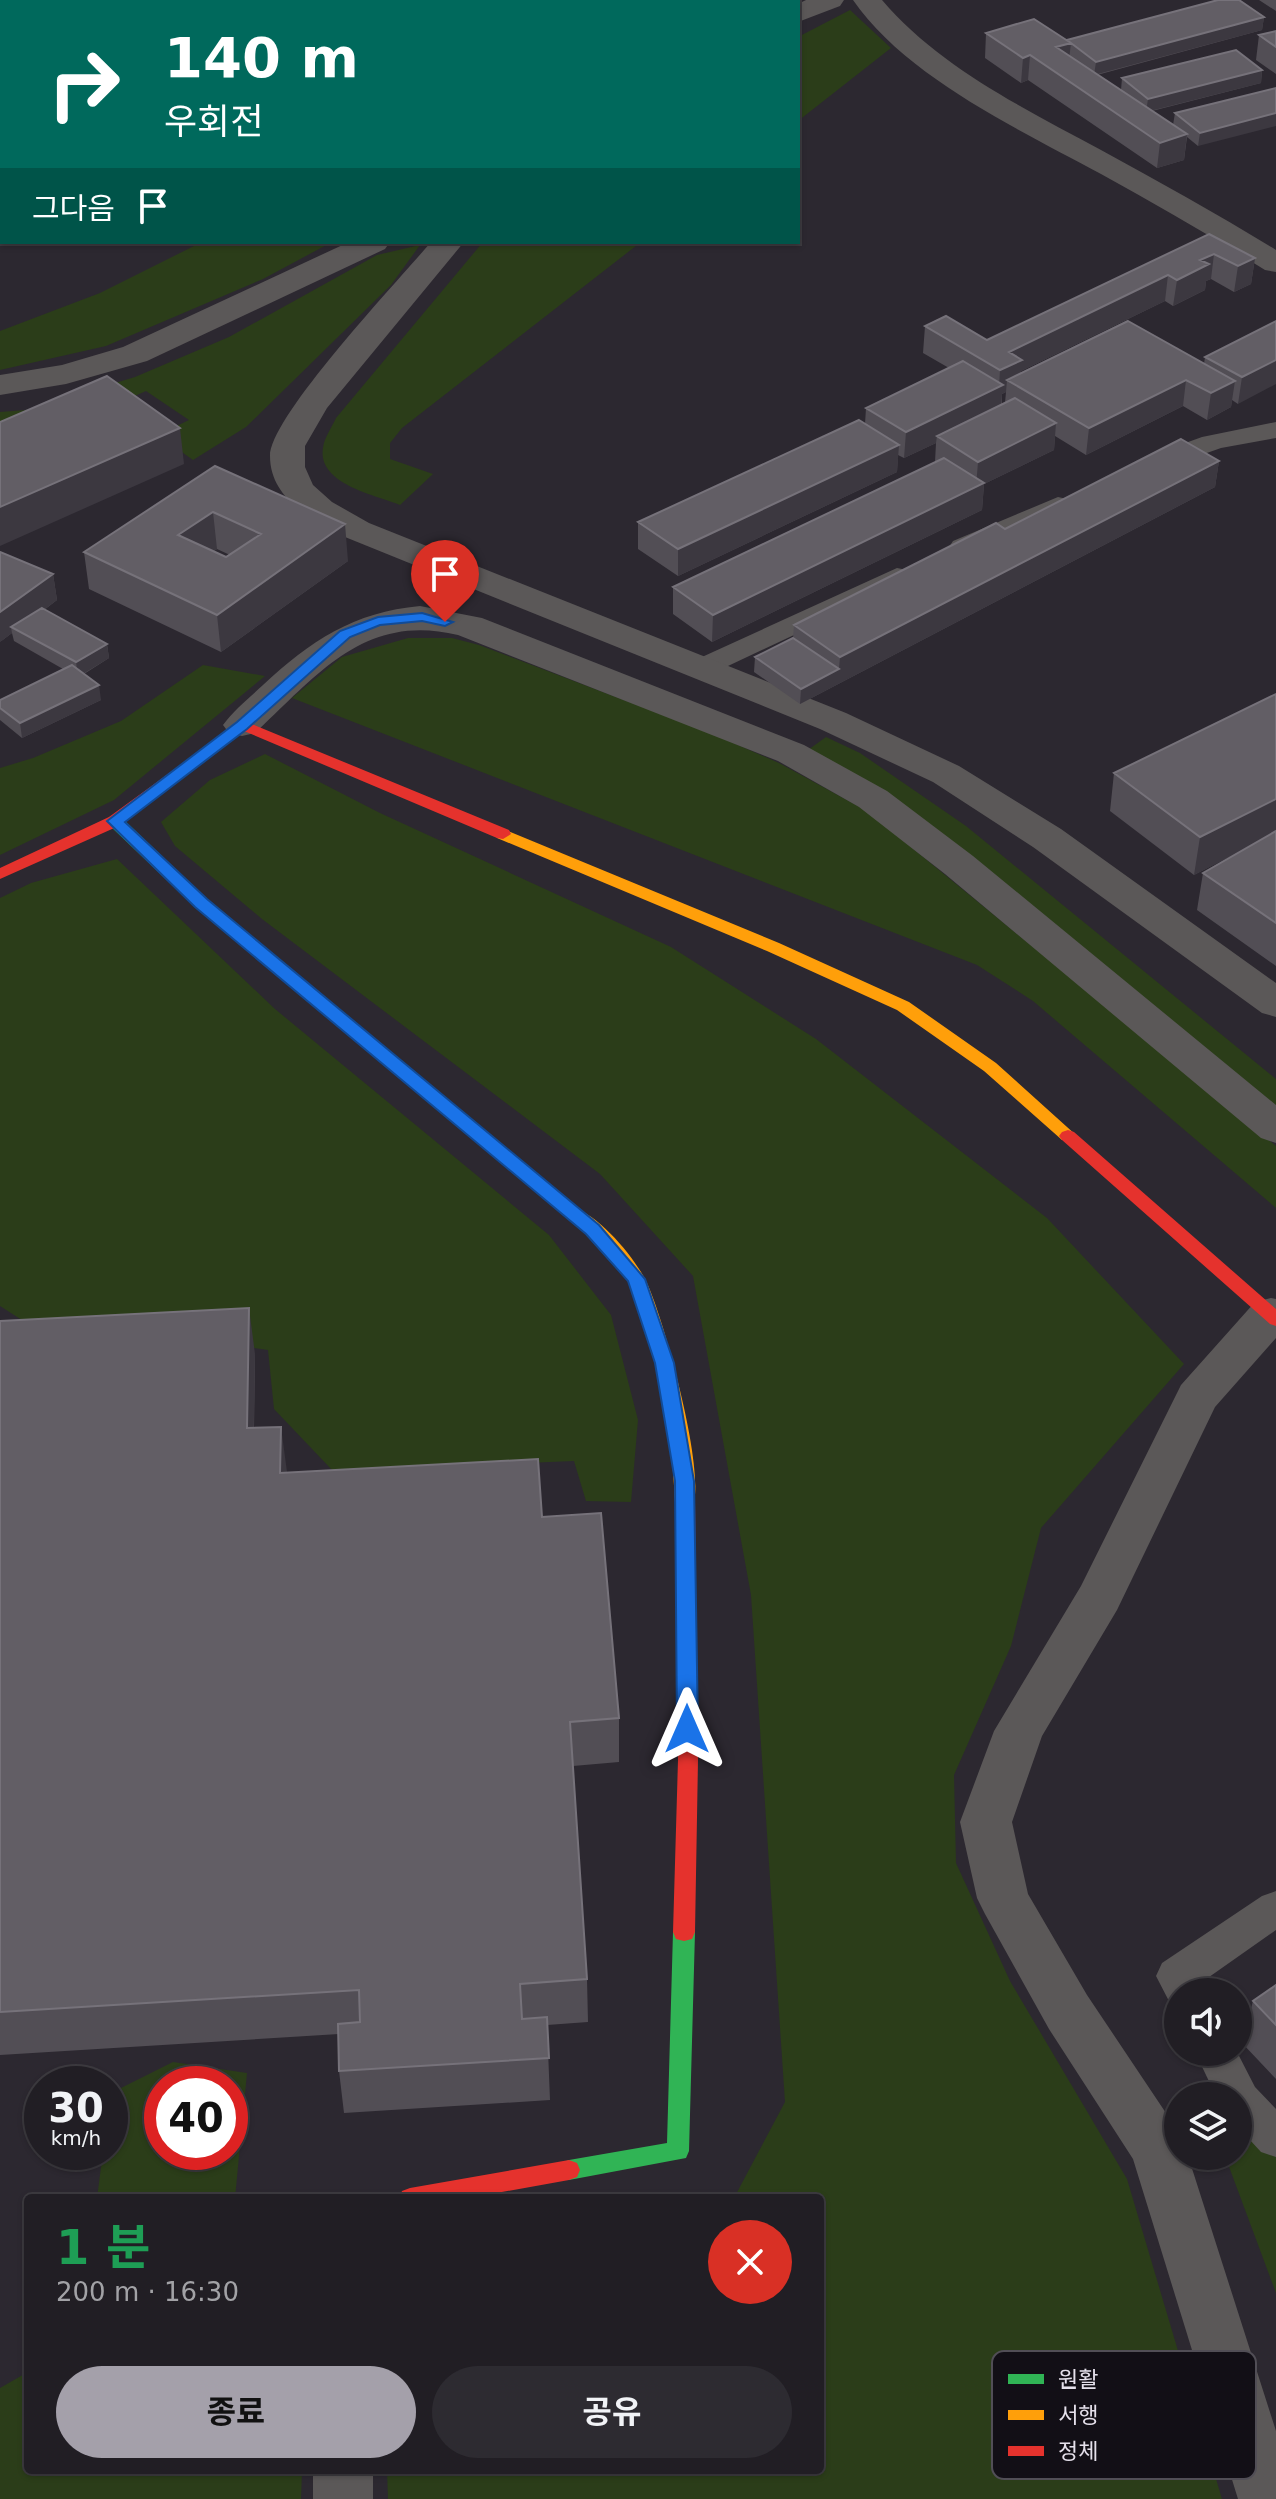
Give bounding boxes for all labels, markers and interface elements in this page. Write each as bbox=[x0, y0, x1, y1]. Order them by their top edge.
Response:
text: 140 m bbox=[164, 25, 359, 90]
icon: right bbox=[32, 32, 136, 136]
text: 우회전 bbox=[164, 101, 263, 142]
icon: arrive bbox=[131, 184, 175, 228]
text: 그다음 bbox=[32, 191, 115, 226]
pin bbox=[411, 540, 479, 622]
icon: arrive bbox=[423, 552, 467, 596]
position arrow bbox=[645, 1687, 729, 1771]
map controls bbox=[1164, 1978, 1252, 2170]
button: sound bbox=[1164, 1978, 1252, 2066]
speed limit sign: 40 bbox=[144, 2066, 248, 2170]
button: layers bbox=[1164, 2082, 1252, 2170]
text: 30 bbox=[48, 2085, 104, 2131]
text: km/h bbox=[51, 2126, 101, 2150]
text: 1 분 bbox=[56, 2219, 150, 2275]
button: close bbox=[708, 2220, 792, 2304]
text: 200 m · 16:30 bbox=[56, 2277, 239, 2307]
legend bbox=[992, 2351, 1256, 2479]
button: 종료 bbox=[56, 2366, 416, 2458]
button: 공유 bbox=[432, 2366, 792, 2458]
text: 원활 bbox=[1058, 2367, 1098, 2392]
text: 서행 bbox=[1058, 2403, 1098, 2428]
text: 정체 bbox=[1058, 2439, 1098, 2464]

